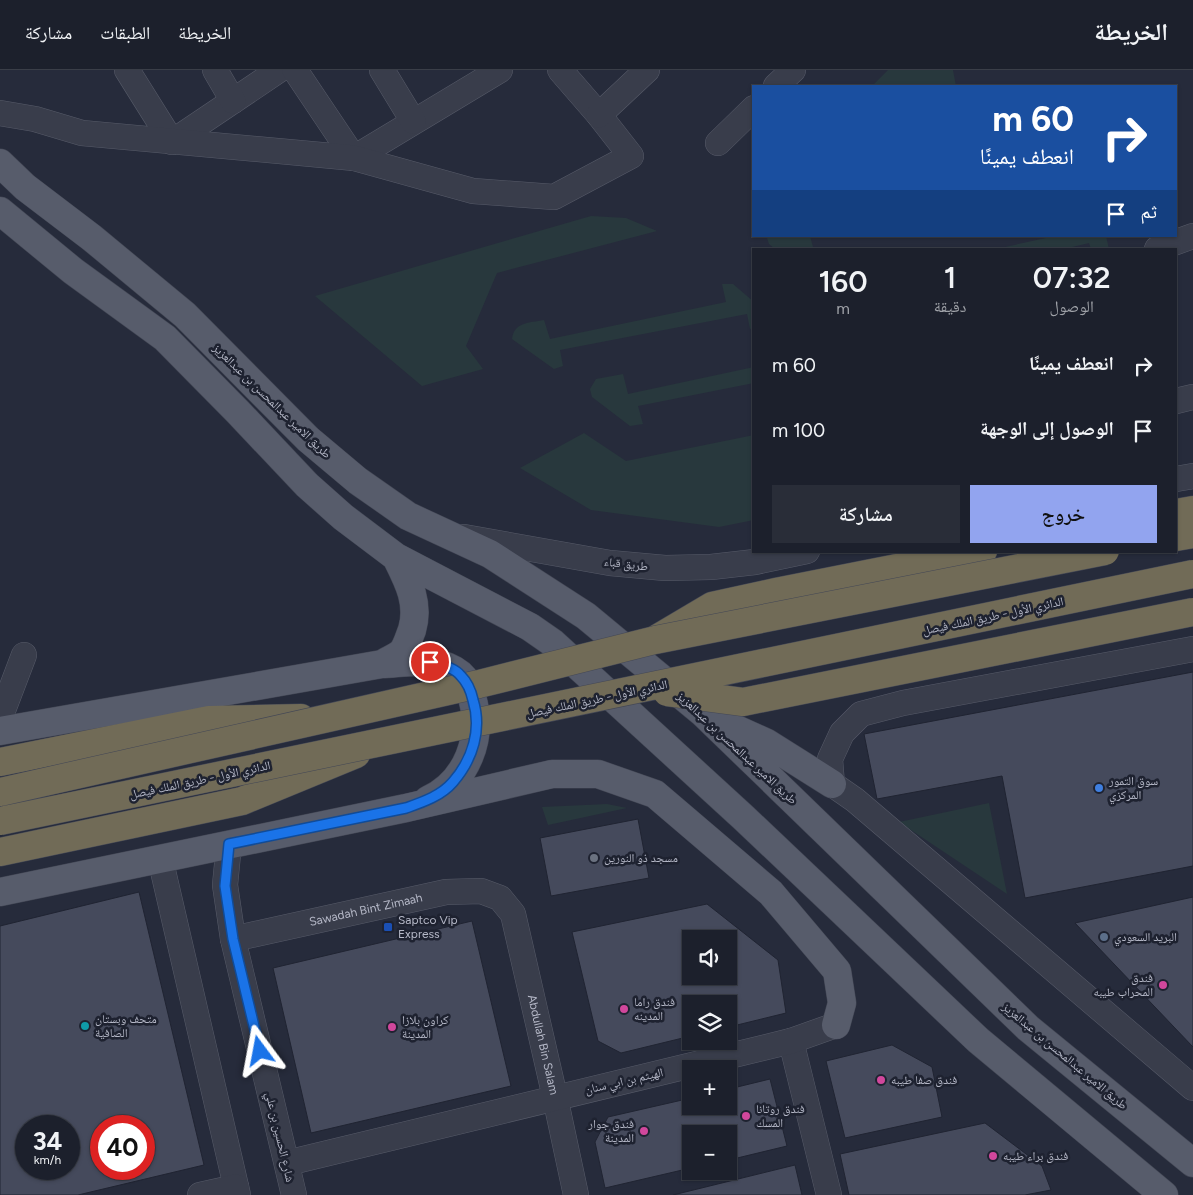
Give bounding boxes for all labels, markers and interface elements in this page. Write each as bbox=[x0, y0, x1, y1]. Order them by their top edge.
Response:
text: الخريطة bbox=[1094, 17, 1168, 46]
text: مشاركة bbox=[25, 22, 72, 44]
text: الطبقات bbox=[100, 22, 150, 44]
text: الخريطة bbox=[178, 22, 231, 44]
text: 60 m bbox=[992, 98, 1074, 140]
icon: right bbox=[1092, 105, 1157, 170]
text: انعطف يمينًا bbox=[980, 143, 1074, 170]
icon: arrive bbox=[1102, 200, 1130, 228]
text: ثم bbox=[1140, 200, 1157, 223]
text: 1 bbox=[944, 259, 956, 296]
text: 07:32 bbox=[1033, 259, 1111, 296]
text: 160 bbox=[818, 263, 868, 300]
text: دقيقة bbox=[934, 297, 966, 316]
text: الوصول bbox=[1050, 297, 1094, 316]
text: m bbox=[836, 299, 850, 318]
street label: طريق الامير عبدالمحسن بن عبدالعزيز bbox=[209, 340, 334, 461]
text: انعطف يمينًا bbox=[1029, 352, 1114, 375]
icon: right bbox=[1129, 352, 1157, 380]
text: 60 m bbox=[772, 354, 816, 377]
text: الوصول إلى الوجهة bbox=[980, 417, 1114, 440]
icon: arrive bbox=[1129, 417, 1157, 445]
text: 100 m bbox=[772, 419, 825, 442]
button: مشاركة bbox=[772, 485, 960, 543]
button: خروج bbox=[970, 485, 1157, 543]
street label: طريق قباء bbox=[603, 554, 649, 574]
street label: الدائري الأول - طريق الملك فيصل bbox=[921, 594, 1065, 641]
pin bbox=[409, 641, 451, 683]
icon: arrive bbox=[416, 648, 444, 676]
street label: الدائري الأول - طريق الملك فيصل bbox=[525, 677, 669, 724]
street label: طريق الامير عبدالمحسن بن عبدالعزيز bbox=[673, 688, 800, 807]
street label: الدائري الأول - طريق الملك فيصل bbox=[128, 758, 272, 805]
place label: سوق التمور المركزي bbox=[1108, 774, 1158, 805]
marker: سوق التمور المركزي bbox=[1093, 782, 1105, 794]
place label: مسجد ذو النورين bbox=[604, 851, 678, 865]
marker: مسجد ذو النورين bbox=[588, 852, 600, 864]
street label: Sawadah Bint Zimaah bbox=[308, 890, 424, 929]
place label: Saptco Vip Express bbox=[398, 913, 458, 941]
marker: Saptco Vip Express bbox=[382, 921, 394, 933]
map controls bbox=[682, 930, 737, 1180]
button: sound bbox=[682, 930, 737, 985]
place label: البريد السعودي bbox=[1114, 930, 1177, 947]
marker: البريد السعودي bbox=[1098, 931, 1110, 943]
place label: فندق المحراب طيبه bbox=[1094, 971, 1153, 999]
marker: فندق المحراب طيبه bbox=[1157, 979, 1169, 991]
street label: Abdullah Bin Salam bbox=[525, 993, 561, 1096]
place label: فندق راما المدينه bbox=[634, 995, 675, 1023]
button: layers bbox=[682, 995, 737, 1050]
street label: طريق الامير عبدالمحسن بن عبدالعزيز bbox=[999, 999, 1130, 1113]
marker: فندق راما المدينه bbox=[618, 1003, 630, 1015]
place label: متحف وبستان الصافية bbox=[95, 1012, 157, 1040]
place label: كراون بلازا المدينة bbox=[402, 1013, 448, 1041]
marker: متحف وبستان الصافية bbox=[79, 1020, 91, 1032]
marker: كراون بلازا المدينة bbox=[386, 1021, 398, 1033]
position arrow bbox=[233, 1024, 285, 1076]
button: + bbox=[682, 1060, 737, 1115]
street label: الهيثم بن ابي سنان bbox=[583, 1065, 665, 1100]
place label: فندق صفا طيبه bbox=[891, 1073, 957, 1087]
marker: فندق صفا طيبه bbox=[875, 1074, 887, 1086]
street label: شارع الحسين بن علي bbox=[260, 1091, 297, 1184]
place label: فندق روتانا المسك bbox=[756, 1102, 805, 1130]
marker: فندق روتانا المسك bbox=[740, 1110, 752, 1122]
speed limit sign: 40 bbox=[90, 1115, 155, 1180]
place label: فندق جوار المدينة bbox=[587, 1117, 634, 1145]
marker: فندق جوار المدينة bbox=[638, 1125, 650, 1137]
button: − bbox=[682, 1125, 737, 1180]
text: 34 bbox=[33, 1126, 62, 1156]
place label: فندق براء طيبه bbox=[1003, 1149, 1068, 1163]
marker: فندق براء طيبه bbox=[987, 1150, 999, 1162]
text: km/h bbox=[34, 1153, 61, 1167]

